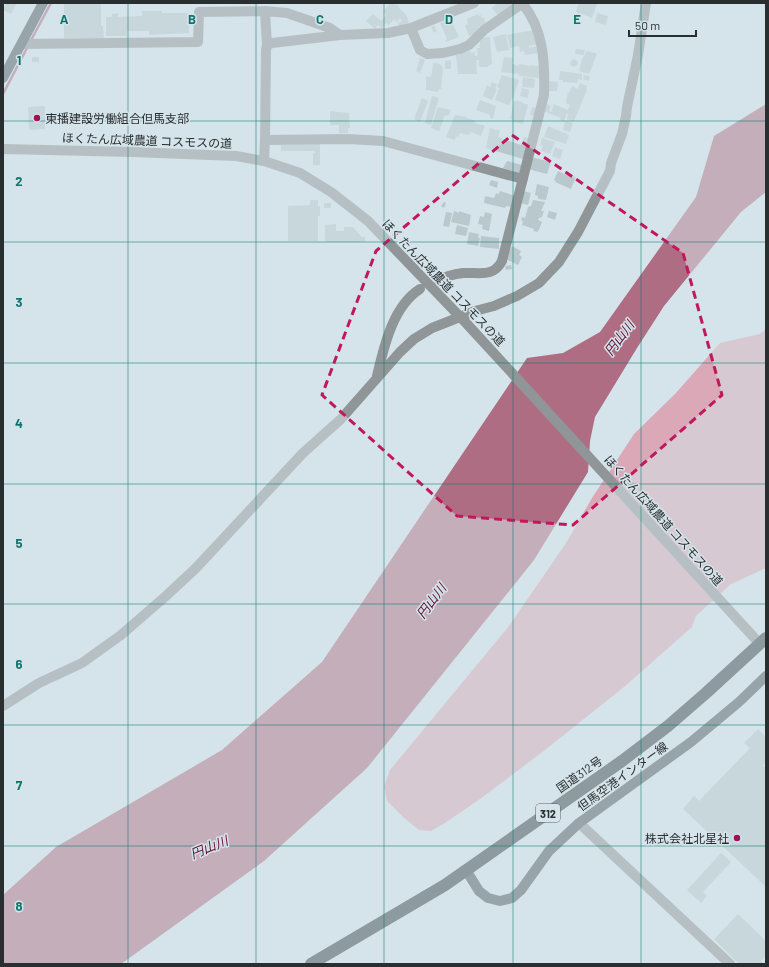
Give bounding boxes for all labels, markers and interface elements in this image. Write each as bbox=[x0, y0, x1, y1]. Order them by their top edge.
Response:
text: A bbox=[60, 11, 69, 27]
text: B bbox=[188, 11, 196, 27]
text: C bbox=[316, 11, 324, 27]
text: D bbox=[445, 11, 453, 27]
text: E bbox=[573, 11, 581, 27]
scale bar bbox=[629, 12, 696, 38]
text: 50 m bbox=[635, 18, 660, 32]
text: 1 bbox=[17, 52, 21, 68]
place label: 東播建設労働組合但馬支部 bbox=[45, 111, 189, 125]
marker: 東播建設労働組合但馬支部 bbox=[32, 113, 42, 123]
street label: ほくたん広域農道 コスモスの道 bbox=[62, 130, 232, 150]
text: 2 bbox=[15, 173, 23, 189]
street label: ほくたん広域農道 コスモスの道 bbox=[380, 216, 508, 348]
text: 3 bbox=[15, 294, 23, 310]
water label: 円山川 bbox=[601, 316, 638, 358]
text: 4 bbox=[15, 415, 23, 431]
street label: ほくたん広域農道 コスモスの道 bbox=[602, 452, 726, 588]
text: 5 bbox=[15, 535, 23, 551]
water label: 円山川 bbox=[413, 579, 450, 621]
text: 6 bbox=[16, 656, 23, 672]
street label: 但馬空港インター線 bbox=[574, 739, 670, 813]
street label: 国道312号 bbox=[553, 753, 605, 795]
text: 7 bbox=[16, 777, 23, 793]
road number: 312 bbox=[536, 804, 560, 822]
place label: 株式会社北星社 bbox=[645, 831, 729, 845]
water label: 円山川 bbox=[188, 832, 232, 862]
marker: 株式会社北星社 bbox=[732, 833, 742, 843]
text: 8 bbox=[15, 898, 23, 914]

